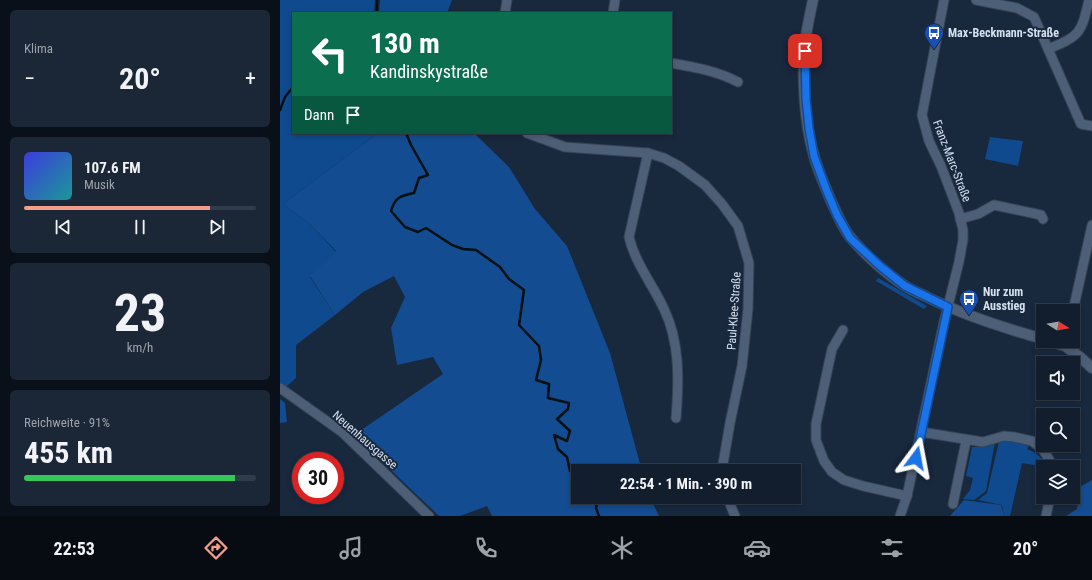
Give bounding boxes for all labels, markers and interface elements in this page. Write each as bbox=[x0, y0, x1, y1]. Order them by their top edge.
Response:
bus stop icon: Max-Beckmann-Straße bbox=[923, 22, 945, 50]
place label: Max-Beckmann-Straße bbox=[948, 26, 1059, 40]
text: 130 m bbox=[370, 27, 440, 60]
icon: left bbox=[304, 28, 356, 80]
pin bbox=[788, 34, 822, 68]
icon: arrive bbox=[794, 40, 816, 62]
text: Klima bbox=[24, 41, 53, 56]
text: 20° bbox=[119, 61, 161, 96]
text: Kandinskystraße bbox=[370, 61, 488, 82]
text: − bbox=[24, 66, 35, 91]
text: + bbox=[245, 66, 256, 91]
icon: arrive bbox=[342, 104, 364, 126]
text: Dann bbox=[304, 106, 334, 124]
street label: Franz-Marc-Straße bbox=[930, 118, 974, 204]
text: 107.6 FM bbox=[84, 159, 141, 177]
text: Musik bbox=[84, 177, 115, 192]
icon: previous bbox=[52, 216, 74, 238]
icon: pause bbox=[129, 216, 151, 238]
icon: next bbox=[206, 216, 228, 238]
street label: Paul-Klee-Straße bbox=[724, 271, 744, 351]
text: 23 bbox=[114, 283, 166, 344]
place label: Nur zum Ausstieg bbox=[983, 285, 1025, 313]
bus stop icon: Nur zum Ausstieg bbox=[958, 288, 980, 316]
north arrow bbox=[1036, 304, 1080, 348]
map controls bbox=[1036, 304, 1080, 504]
text: km/h bbox=[127, 340, 153, 355]
button: sound bbox=[1036, 356, 1080, 400]
street label: Neuenhausgasse bbox=[330, 408, 401, 472]
button: search bbox=[1036, 408, 1080, 452]
text: Reichweite · 91% bbox=[24, 415, 110, 430]
text: 455 km bbox=[24, 435, 113, 470]
position arrow bbox=[895, 437, 937, 479]
speed limit sign: 30 bbox=[292, 452, 344, 504]
button: layers bbox=[1036, 460, 1080, 504]
text: 22:54 · 1 Min. · 390 m bbox=[620, 475, 752, 493]
icon: directions bbox=[202, 534, 230, 562]
icon: music bbox=[337, 534, 365, 562]
icon: phone bbox=[472, 534, 500, 562]
icon: climate bbox=[608, 534, 636, 562]
icon: car bbox=[743, 534, 771, 562]
icon: filters bbox=[878, 534, 906, 562]
text: 22:53 bbox=[54, 538, 95, 559]
text: 20° bbox=[1013, 538, 1038, 559]

